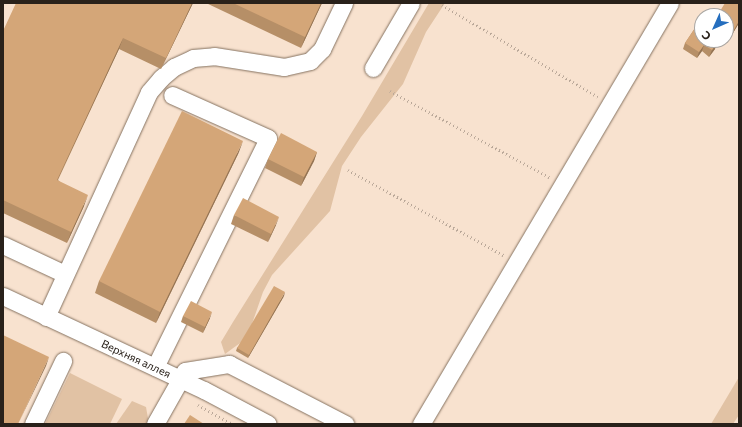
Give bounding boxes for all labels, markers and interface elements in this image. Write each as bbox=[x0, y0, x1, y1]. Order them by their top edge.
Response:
north arrow bbox=[694, 8, 734, 48]
text: С bbox=[699, 29, 713, 43]
street label: Верхняя аллея bbox=[99, 337, 173, 381]

